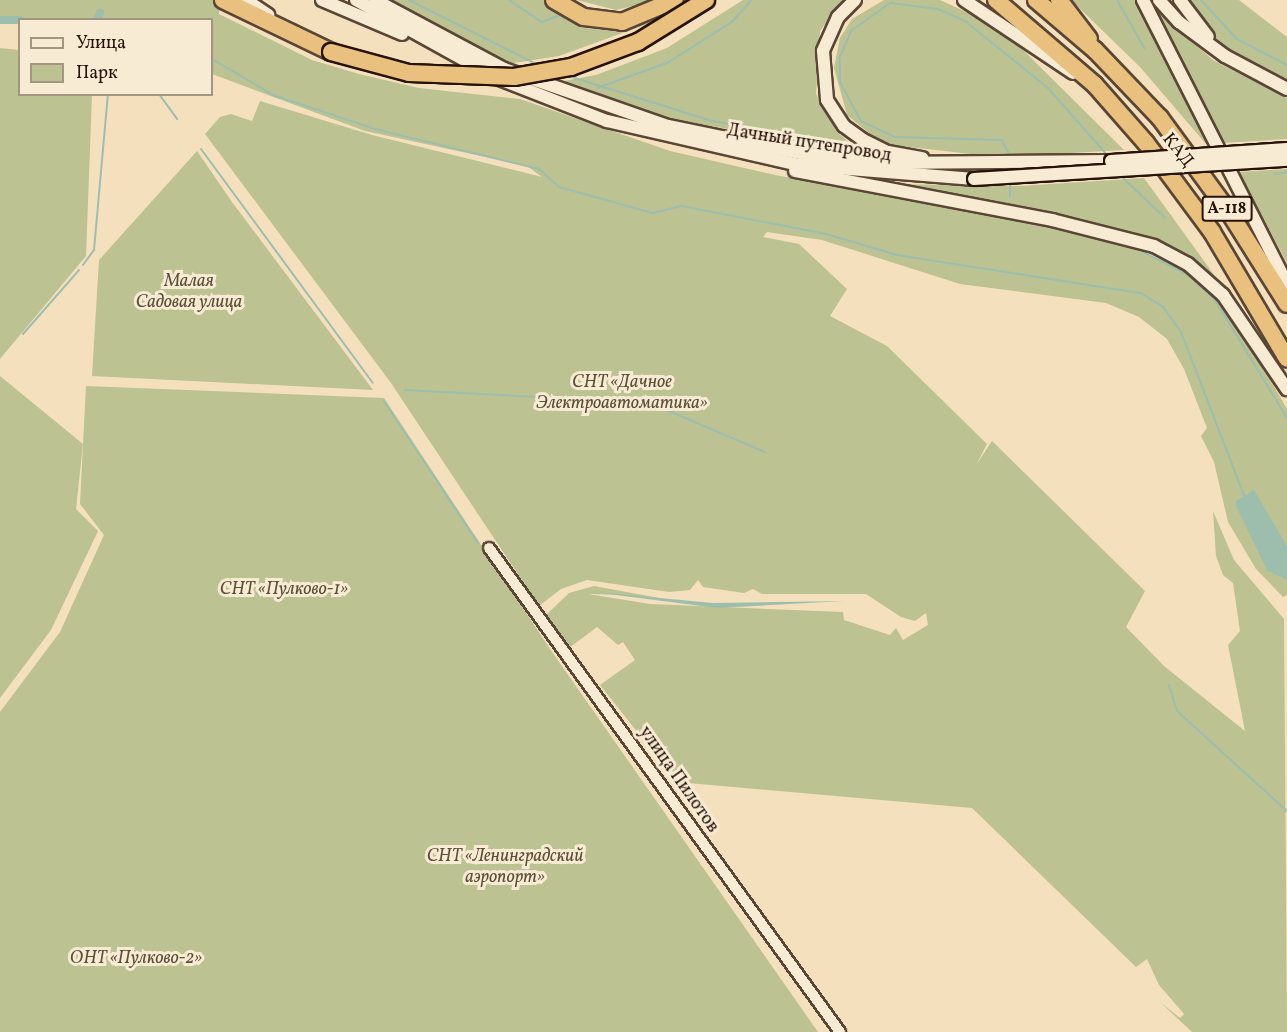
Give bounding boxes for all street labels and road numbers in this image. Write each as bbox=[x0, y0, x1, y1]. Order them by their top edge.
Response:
street label: Дачный путепровод bbox=[725, 120, 893, 168]
street label: КАД bbox=[1157, 129, 1197, 173]
road number: А-118 bbox=[1202, 196, 1252, 222]
street label: улица Пилотов bbox=[633, 723, 723, 837]

